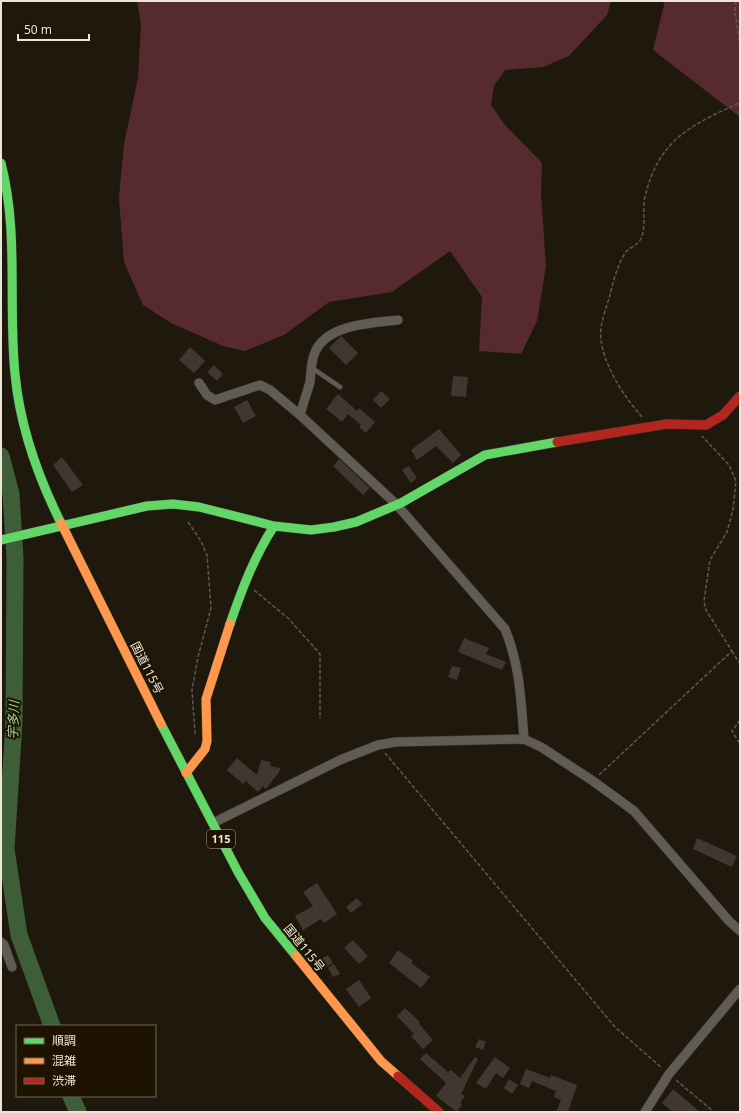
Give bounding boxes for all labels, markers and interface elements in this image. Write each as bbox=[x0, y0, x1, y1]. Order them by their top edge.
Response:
scale bar bbox=[18, 16, 89, 42]
text: 50 m bbox=[24, 21, 52, 38]
street label: 国道115号 bbox=[127, 639, 168, 697]
water label: 宇多川 bbox=[3, 698, 23, 740]
road number: 115 bbox=[207, 830, 235, 848]
street label: 国道115号 bbox=[280, 920, 329, 975]
legend bbox=[16, 1025, 156, 1097]
text: 順調 bbox=[52, 1032, 76, 1049]
text: 混雑 bbox=[52, 1052, 76, 1069]
text: 渋滞 bbox=[52, 1072, 76, 1089]

